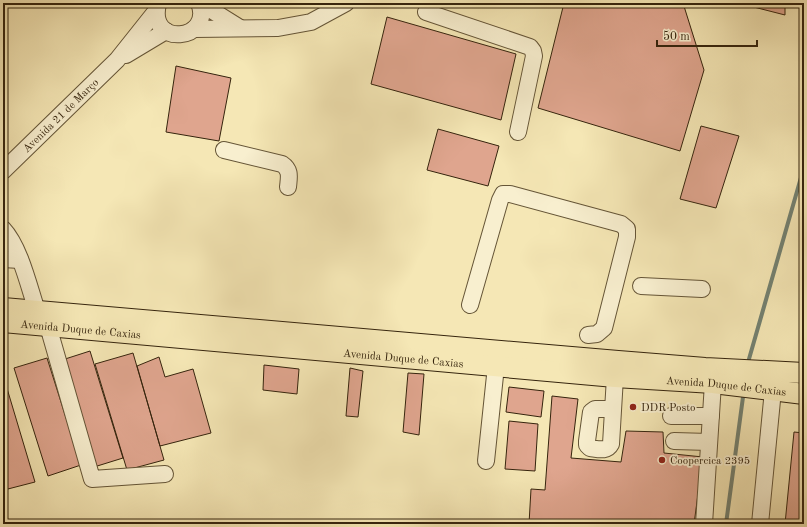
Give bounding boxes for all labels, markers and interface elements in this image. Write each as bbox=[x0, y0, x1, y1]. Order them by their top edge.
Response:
scale bar bbox=[657, 22, 757, 48]
text: 50 m bbox=[663, 30, 690, 43]
street label: Avenida 21 de Março bbox=[22, 77, 101, 155]
street label: Avenida Duque de Caxias bbox=[20, 320, 142, 341]
street label: Avenida Duque de Caxias bbox=[343, 349, 464, 370]
street label: Avenida Duque de Caxias bbox=[666, 376, 787, 399]
marker: DDR Posto bbox=[628, 402, 638, 412]
place label: DDR Posto bbox=[641, 403, 696, 414]
marker: Coopercica 2395 bbox=[657, 455, 667, 465]
place label: Coopercica 2395 bbox=[670, 456, 750, 467]

